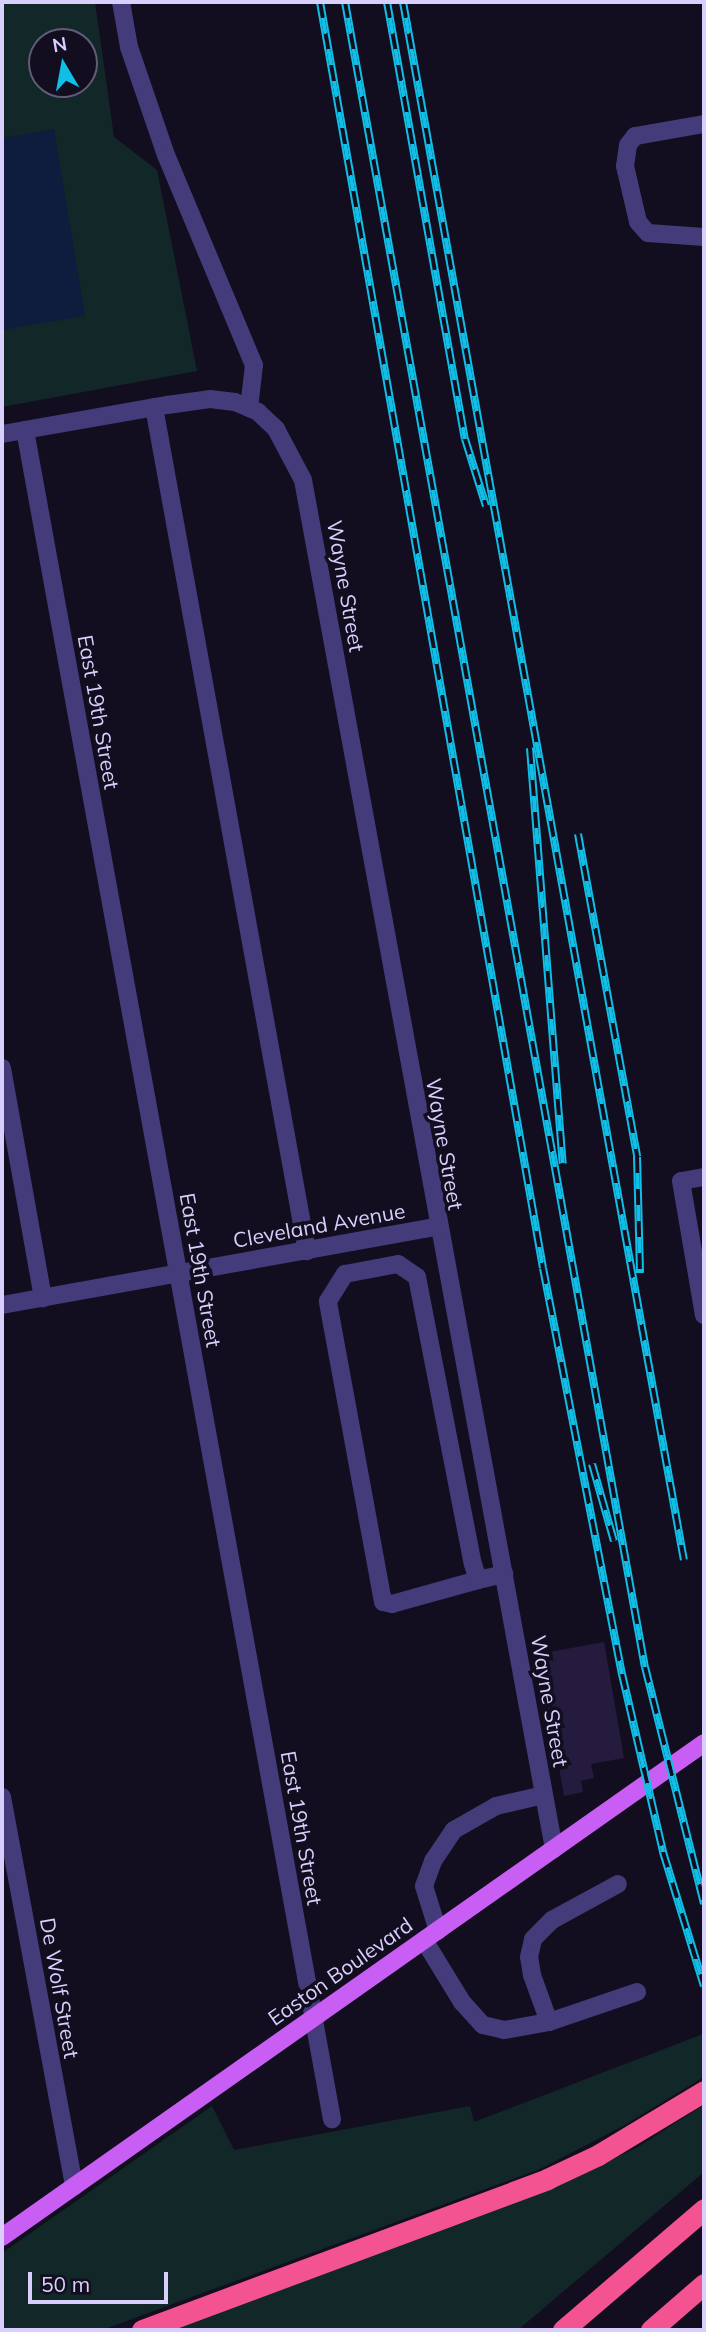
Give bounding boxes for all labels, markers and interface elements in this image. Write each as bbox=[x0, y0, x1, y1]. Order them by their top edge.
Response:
north arrow bbox=[28, 28, 98, 98]
text: N bbox=[51, 31, 69, 57]
street label: Wayne Street bbox=[322, 518, 370, 654]
street label: East 19th Street bbox=[73, 633, 125, 791]
street label: Wayne Street bbox=[421, 1076, 469, 1212]
street label: East 19th Street bbox=[175, 1191, 227, 1349]
street label: Cleveland Avenue bbox=[231, 1197, 407, 1253]
street label: Wayne Street bbox=[526, 1633, 574, 1769]
street label: East 19th Street bbox=[276, 1749, 328, 1907]
street label: Easton Boulevard bbox=[263, 1912, 417, 2030]
street label: De Wolf Street bbox=[35, 1916, 85, 2060]
scale bar bbox=[32, 2258, 172, 2302]
text: 50 m bbox=[41, 2271, 90, 2297]

